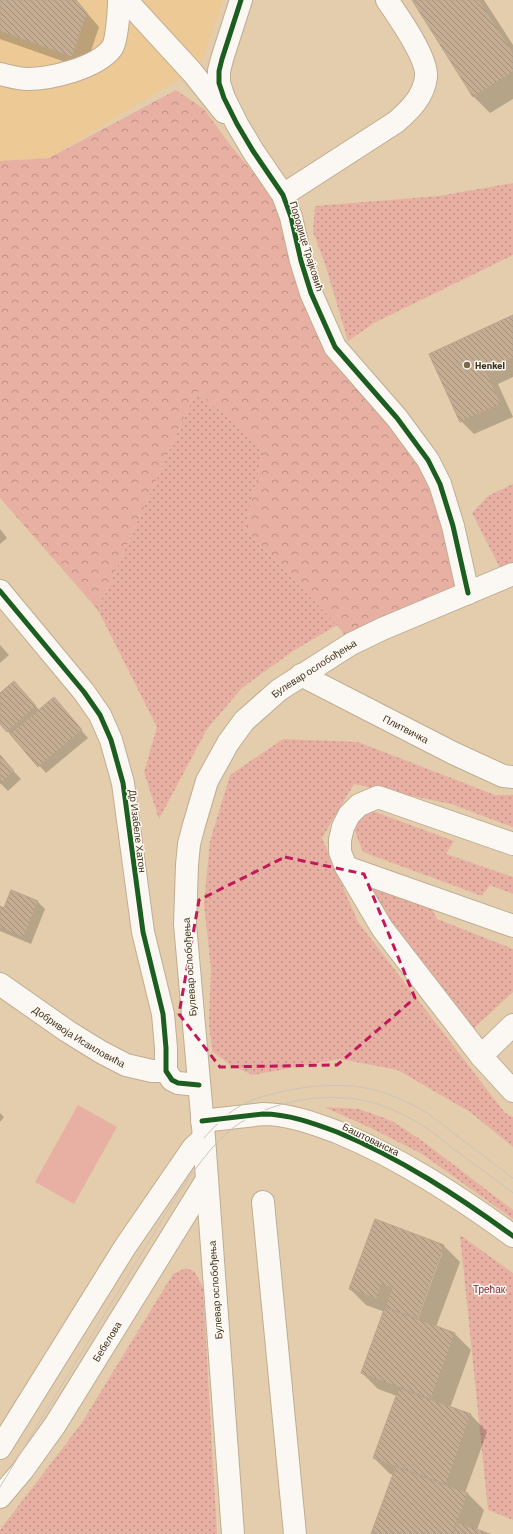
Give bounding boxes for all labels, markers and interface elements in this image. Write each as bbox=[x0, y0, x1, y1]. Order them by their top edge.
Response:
street label: Породице Трајковић bbox=[288, 199, 326, 293]
place label: Henkel bbox=[475, 359, 505, 371]
marker: Henkel bbox=[462, 360, 472, 370]
street label: Булевар ослобођења bbox=[269, 636, 359, 700]
street label: Плитвичка bbox=[381, 712, 431, 746]
street label: Др Изабеле Хатон bbox=[127, 789, 149, 873]
street label: Булевар ослобођења bbox=[180, 917, 198, 1017]
street label: Добривоја Исаиловића bbox=[31, 1003, 128, 1070]
street label: Баштованска bbox=[341, 1120, 402, 1158]
street label: Булевар ослобођења bbox=[206, 1240, 224, 1340]
park label: Трећак bbox=[473, 1283, 506, 1295]
street label: Бебелова bbox=[90, 1319, 124, 1364]

